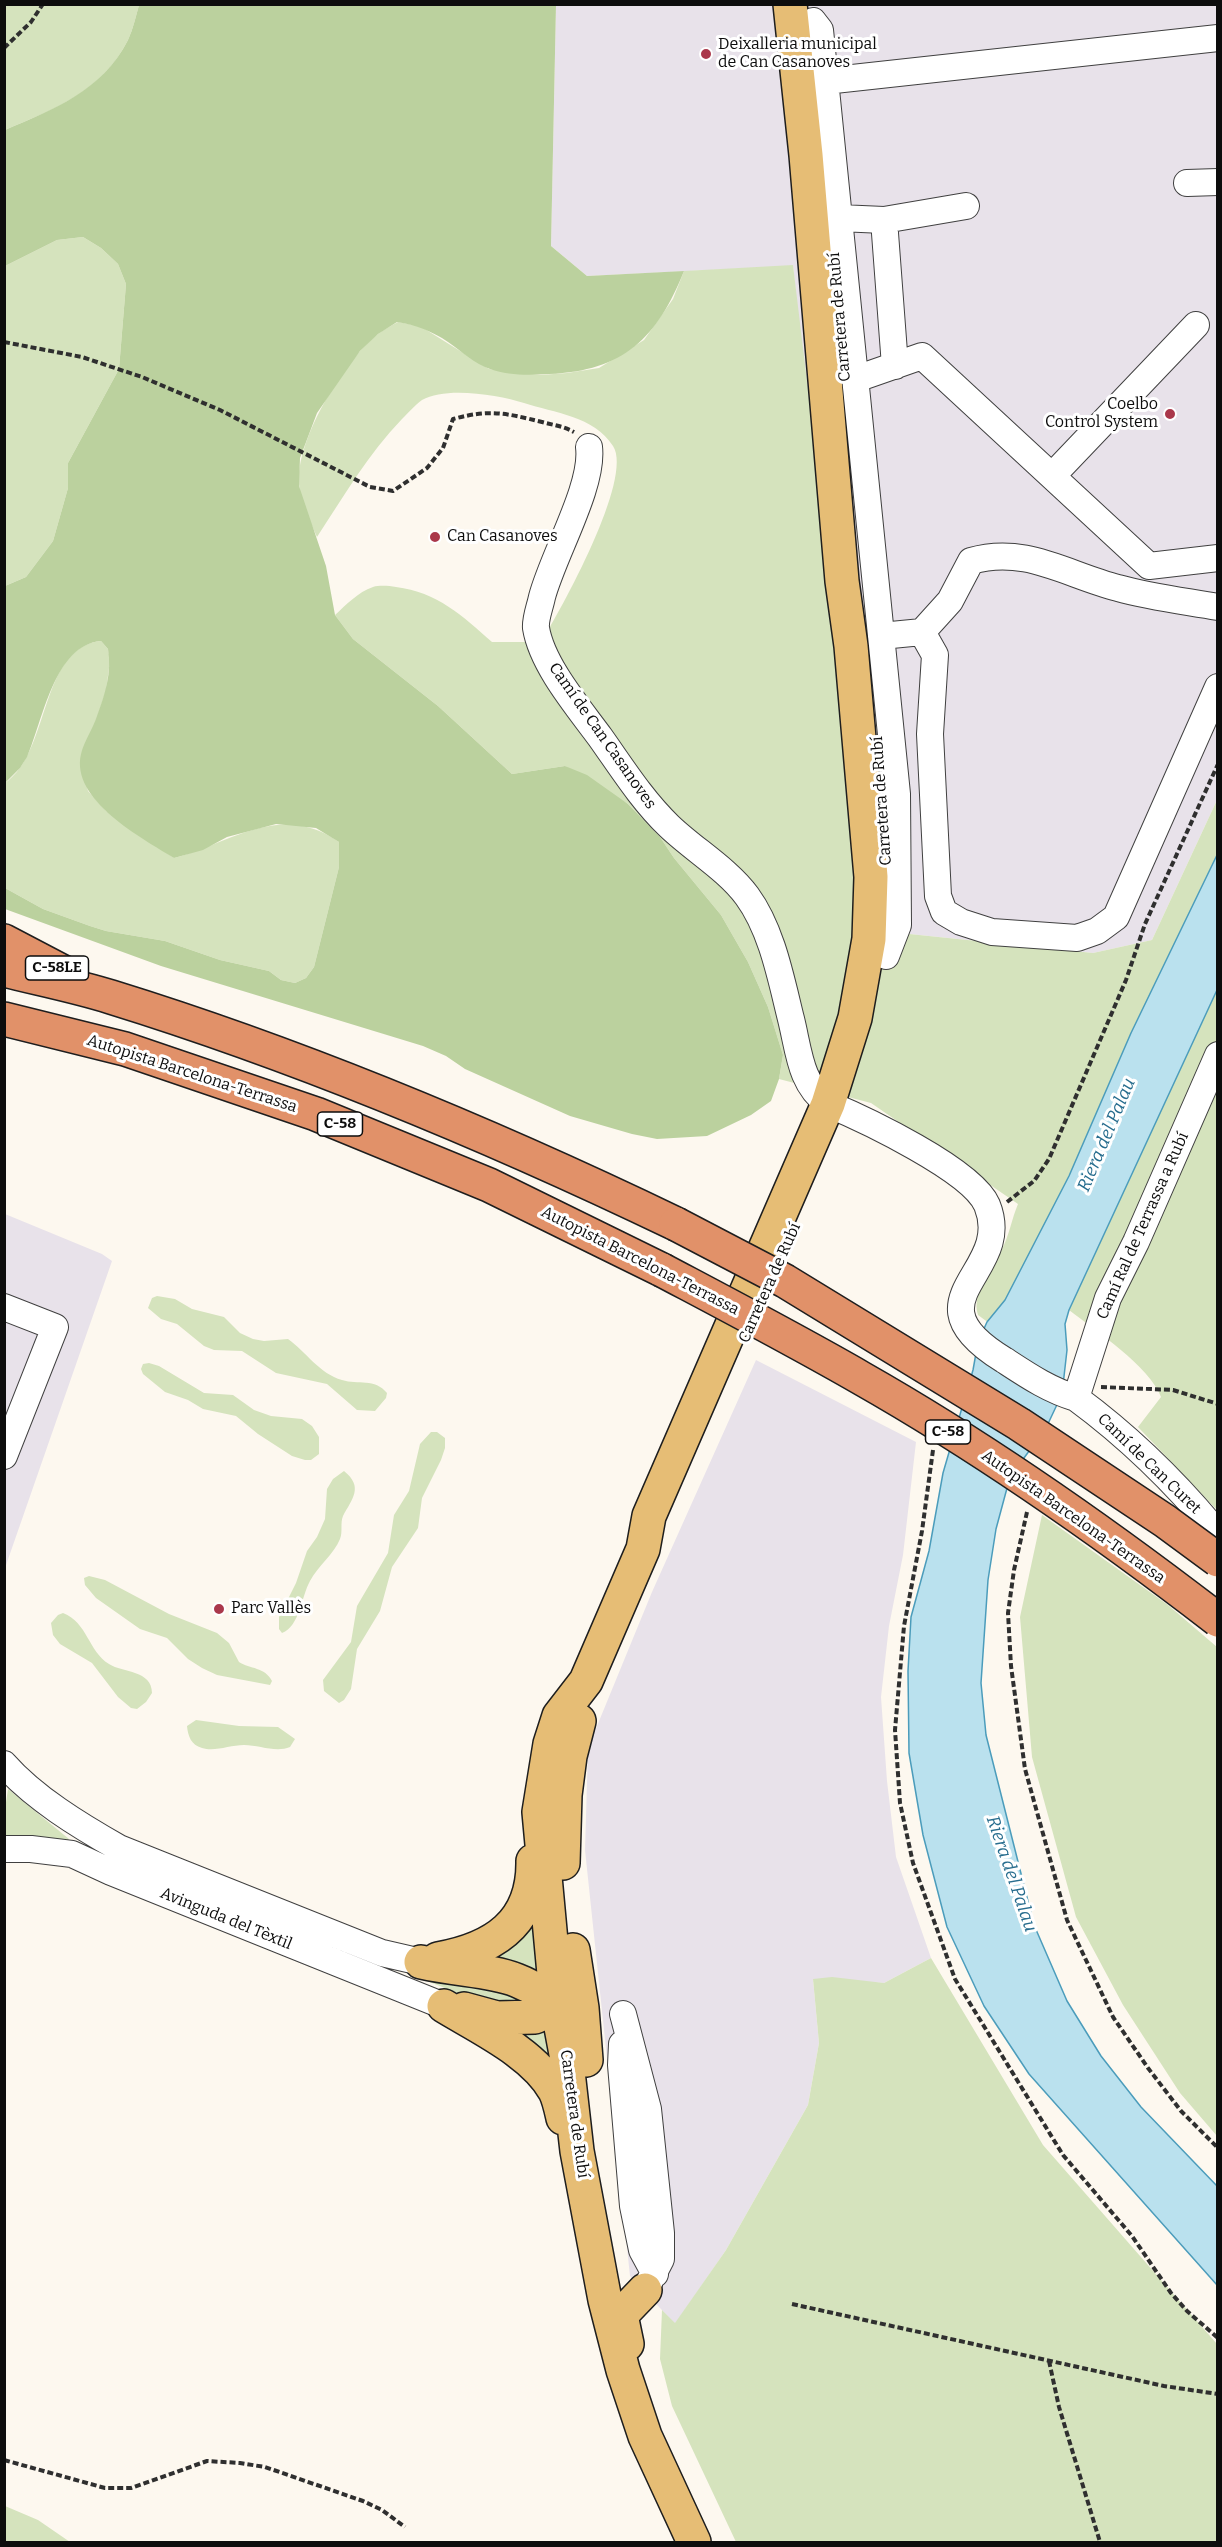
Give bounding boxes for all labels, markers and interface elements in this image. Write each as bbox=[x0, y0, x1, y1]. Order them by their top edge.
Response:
place label: Deixalleria municipal de Can Casanoves bbox=[718, 35, 877, 73]
marker: Deixalleria municipal de Can Casanoves bbox=[699, 47, 713, 61]
street label: Carretera de Rubí bbox=[825, 252, 855, 382]
place label: Coelbo Control System bbox=[1045, 395, 1158, 433]
marker: Coelbo Control System bbox=[1163, 407, 1177, 421]
place label: Can Casanoves bbox=[447, 527, 558, 547]
marker: Can Casanoves bbox=[428, 530, 442, 544]
street label: Camí de Can Casanoves bbox=[544, 659, 660, 813]
street label: Carretera de Rubí bbox=[868, 736, 896, 866]
road number: C-58LE bbox=[26, 956, 88, 980]
street label: Autopista Barcelona-Terrassa bbox=[85, 1031, 299, 1117]
water label: Riera del Palau bbox=[1073, 1075, 1141, 1195]
road number: C-58 bbox=[318, 1112, 362, 1136]
street label: Camí Ral de Terrassa a Rubí bbox=[1093, 1129, 1193, 1323]
street label: Autopista Barcelona-Terrassa bbox=[538, 1203, 742, 1319]
street label: Carretera de Rubí bbox=[735, 1220, 805, 1346]
street label: Camí de Can Curet bbox=[1093, 1410, 1205, 1518]
road number: C-58 bbox=[926, 1420, 970, 1444]
street label: Autopista Barcelona-Terrassa bbox=[977, 1446, 1169, 1588]
place label: Parc Vallès bbox=[231, 1599, 311, 1619]
marker: Parc Vallès bbox=[212, 1602, 226, 1616]
water label: Riera del Palau bbox=[981, 1813, 1041, 1935]
street label: Avinguda del Tèxtil bbox=[157, 1884, 295, 1954]
street label: Carretera de Rubí bbox=[555, 2049, 593, 2179]

